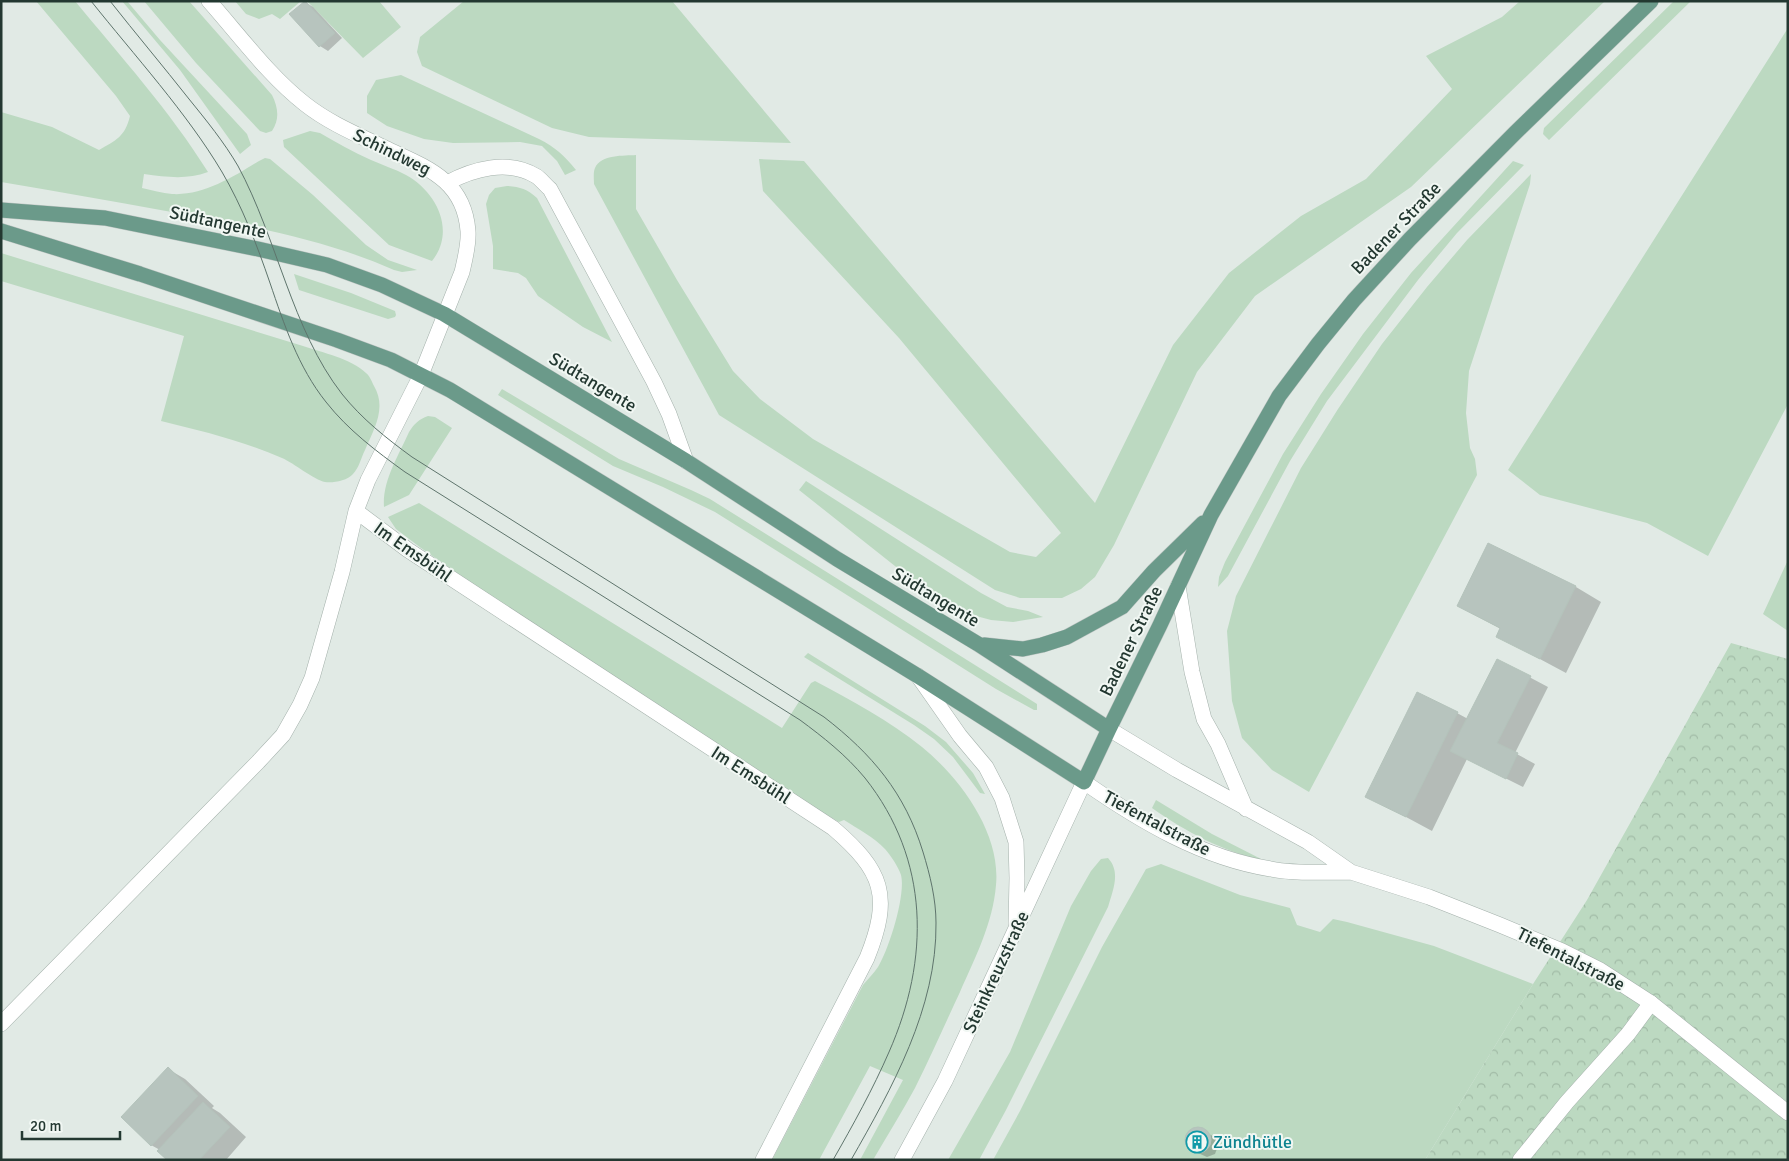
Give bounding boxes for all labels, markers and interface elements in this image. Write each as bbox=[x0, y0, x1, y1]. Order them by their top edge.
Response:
street label: Schindweg bbox=[350, 124, 434, 180]
street label: Badener Straße bbox=[1346, 177, 1446, 279]
street label: Südtangente bbox=[168, 201, 268, 243]
street label: Südtangente bbox=[545, 347, 641, 417]
street label: Im Emsbühl bbox=[370, 517, 456, 587]
street label: Südtangente bbox=[888, 562, 984, 632]
street label: Badener Straße bbox=[1095, 582, 1167, 700]
street label: Im Emsbühl bbox=[707, 741, 795, 809]
street label: Tiefentalstraße bbox=[1100, 786, 1214, 860]
street label: Steinkreuzstraße bbox=[958, 907, 1034, 1037]
street label: Tiefentalstraße bbox=[1513, 922, 1629, 996]
scale bar bbox=[22, 1108, 120, 1140]
text: 20 m bbox=[30, 1117, 61, 1135]
building icon: Zündhütle bbox=[1185, 1130, 1209, 1154]
place label: Zündhütle bbox=[1213, 1131, 1292, 1153]

